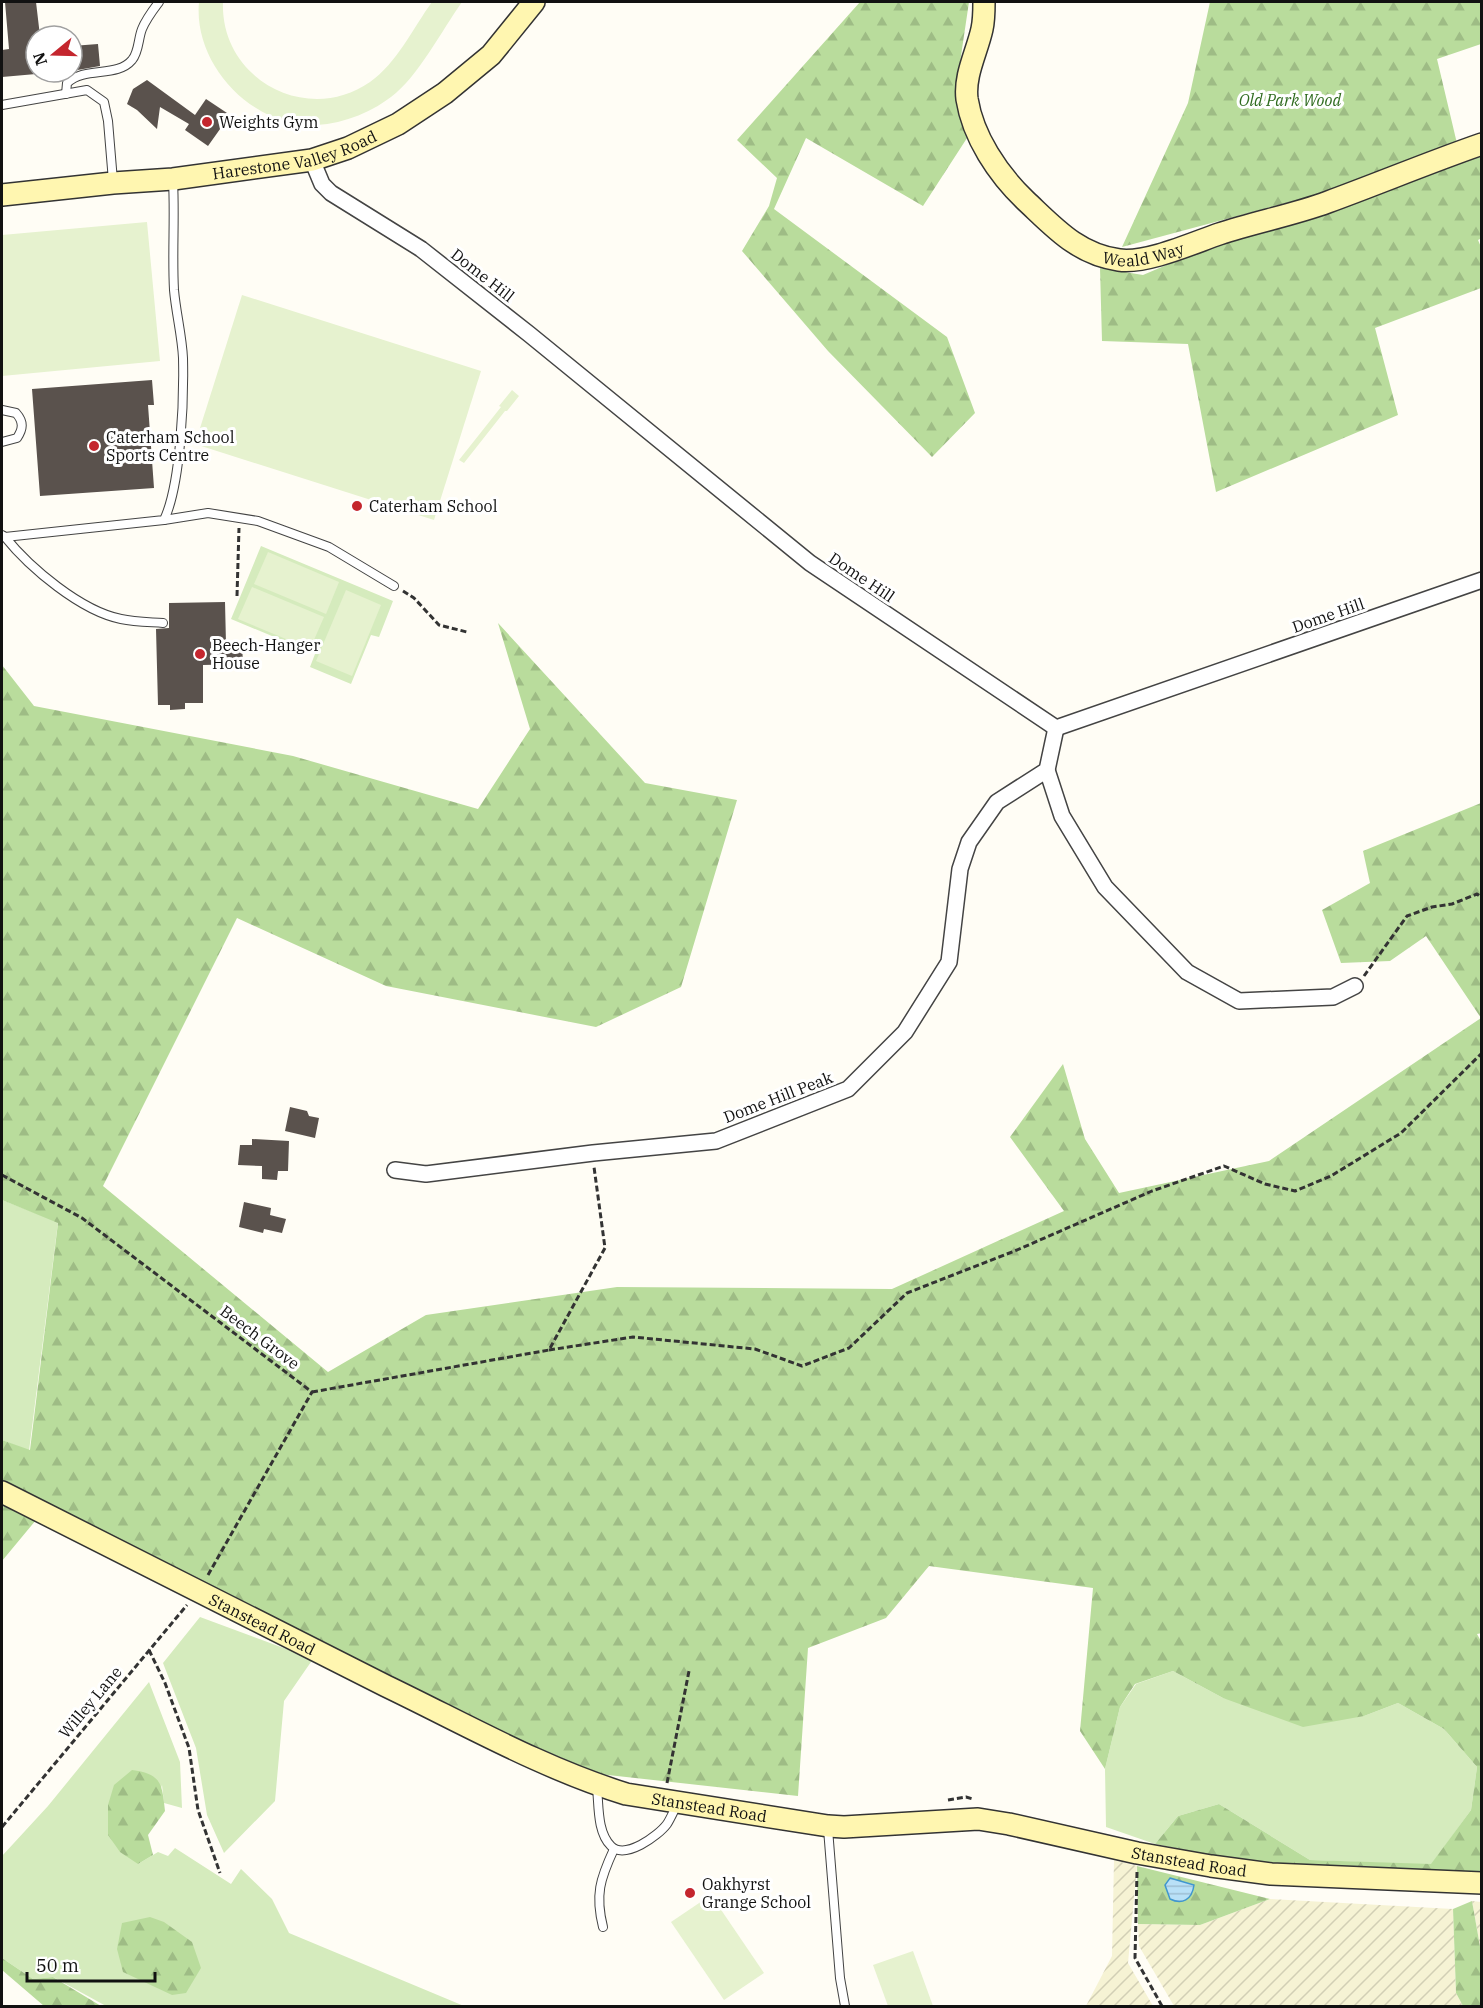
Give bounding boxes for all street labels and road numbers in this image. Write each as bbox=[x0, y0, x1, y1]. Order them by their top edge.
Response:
street label: Harestone Valley Road bbox=[211, 126, 380, 184]
street label: Weald Way bbox=[1101, 238, 1187, 271]
street label: Dome Hill bbox=[447, 244, 519, 306]
street label: Dome Hill bbox=[825, 548, 899, 606]
street label: Dome Hill bbox=[1289, 593, 1367, 637]
street label: Dome Hill Peak bbox=[721, 1067, 836, 1127]
street label: Beech Grove bbox=[216, 1301, 304, 1373]
street label: Stanstead Road bbox=[206, 1589, 319, 1659]
street label: Willey Lane bbox=[54, 1662, 126, 1742]
street label: Stanstead Road bbox=[650, 1788, 769, 1826]
street label: Stanstead Road bbox=[1130, 1842, 1248, 1881]

